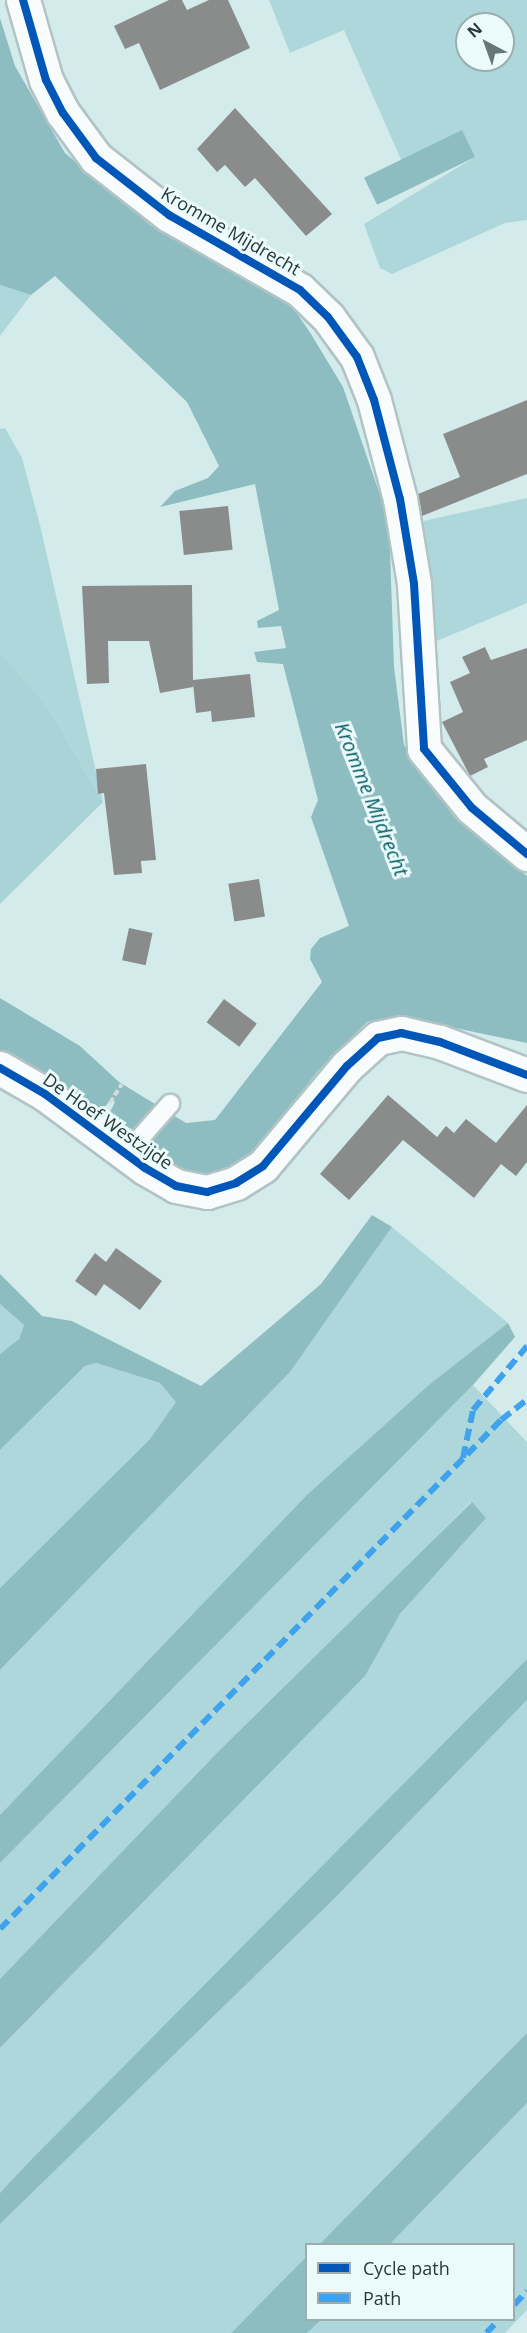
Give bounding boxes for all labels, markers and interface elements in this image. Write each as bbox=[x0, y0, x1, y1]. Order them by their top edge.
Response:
north arrow bbox=[455, 12, 515, 72]
text: N bbox=[462, 17, 487, 43]
street label: Kromme Mijdrecht bbox=[158, 182, 304, 280]
water label: Kromme Mijdrecht bbox=[330, 719, 414, 879]
street label: De Hoef Westzijde bbox=[39, 1068, 177, 1174]
legend bbox=[305, 2243, 515, 2321]
text: Cycle path bbox=[363, 2256, 450, 2280]
text: Path bbox=[363, 2286, 401, 2310]

